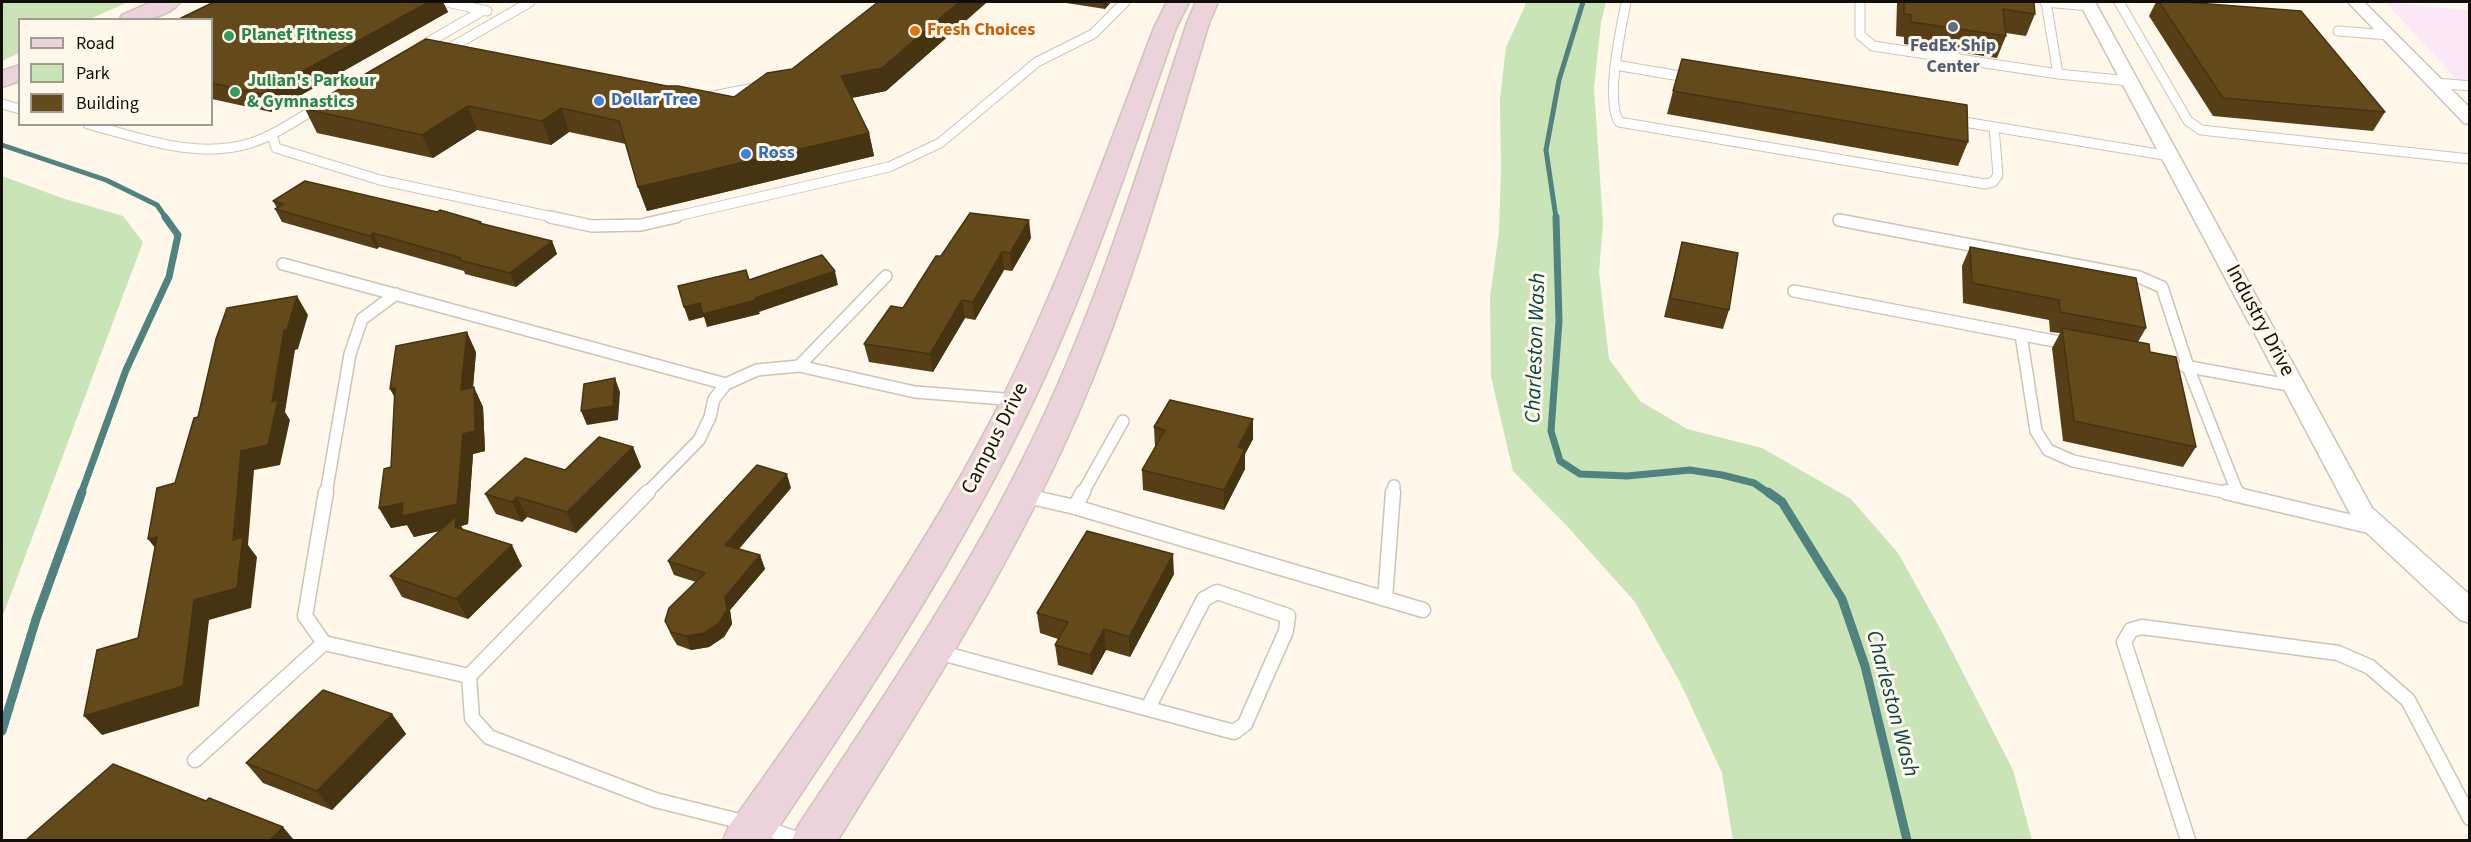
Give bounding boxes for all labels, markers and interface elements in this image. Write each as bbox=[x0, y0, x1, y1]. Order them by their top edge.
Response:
legend bbox=[18, 18, 213, 126]
place label: Fresh Choices bbox=[927, 20, 1035, 42]
marker: FedEx Ship Center bbox=[1946, 20, 1960, 34]
marker: Fresh Choices bbox=[908, 24, 922, 38]
place label: Planet Fitness bbox=[241, 25, 353, 47]
marker: Planet Fitness bbox=[222, 29, 236, 43]
text: Road bbox=[76, 31, 115, 56]
place label: FedEx Ship Center bbox=[1910, 36, 1996, 78]
text: Park bbox=[76, 61, 110, 86]
place label: Julian's Parkour & Gymnastics bbox=[247, 71, 376, 113]
marker: Julian's Parkour & Gymnastics bbox=[228, 85, 242, 99]
place label: Dollar Tree bbox=[611, 90, 698, 112]
text: Building bbox=[76, 91, 139, 116]
marker: Dollar Tree bbox=[592, 94, 606, 108]
place label: Ross bbox=[758, 143, 795, 165]
marker: Ross bbox=[739, 147, 753, 161]
street label: Industry Drive bbox=[2219, 261, 2299, 381]
water label: Charleston Wash bbox=[1521, 272, 1553, 424]
street label: Campus Drive bbox=[957, 379, 1035, 499]
water label: Charleston Wash bbox=[1859, 628, 1923, 780]

